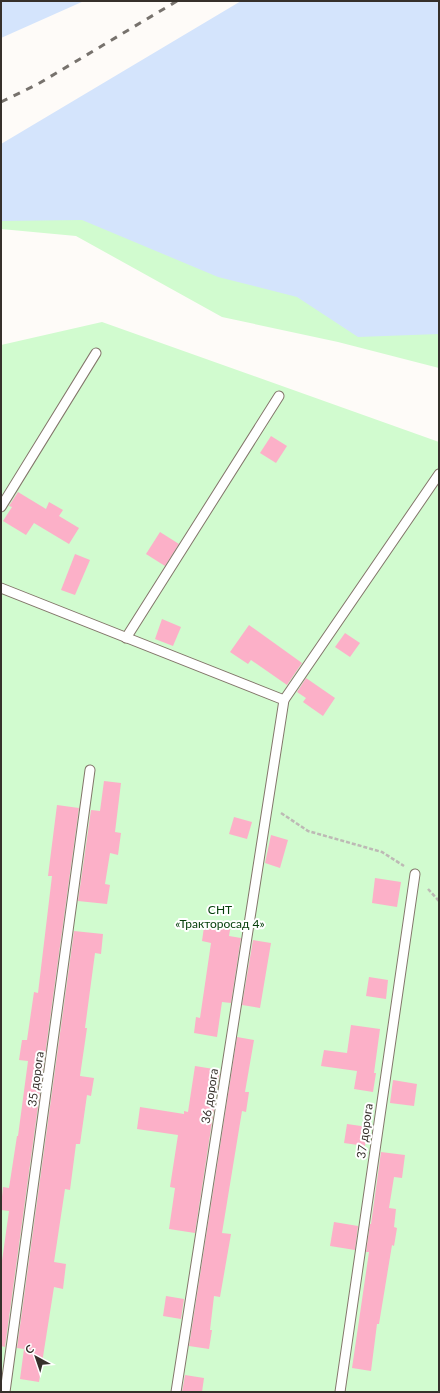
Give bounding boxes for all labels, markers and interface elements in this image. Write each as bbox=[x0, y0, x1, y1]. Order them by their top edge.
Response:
park label: СНТ «Тракторосад 4» bbox=[175, 902, 265, 931]
street label: 35 дорога bbox=[24, 1050, 47, 1107]
street label: 36 дорога bbox=[198, 1067, 221, 1124]
street label: 37 дорога bbox=[353, 1102, 376, 1159]
north arrow bbox=[16, 1337, 56, 1377]
text: С bbox=[22, 1341, 37, 1356]

